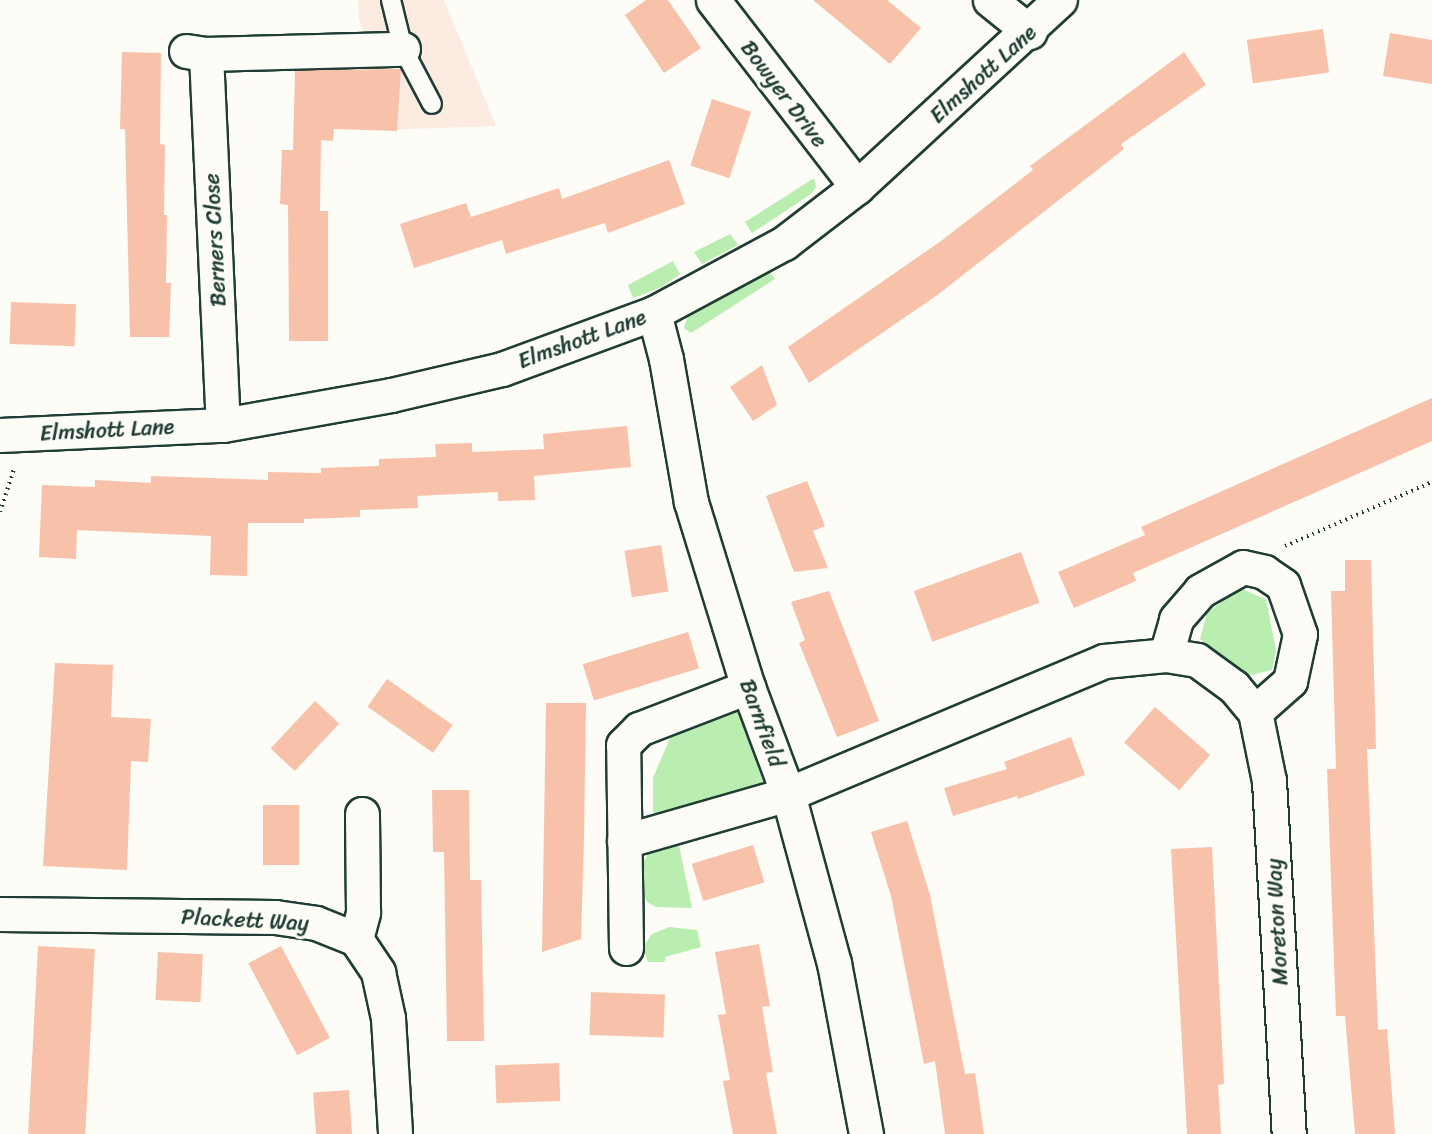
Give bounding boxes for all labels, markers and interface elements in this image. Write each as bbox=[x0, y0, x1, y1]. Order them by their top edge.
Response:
street label: Elmshott Lane bbox=[924, 19, 1042, 129]
street label: Bowyer Drive bbox=[735, 35, 833, 153]
street label: Berners Close bbox=[198, 172, 232, 308]
street label: Elmshott Lane bbox=[514, 303, 650, 375]
street label: Elmshott Lane bbox=[39, 413, 175, 447]
street label: Barnfield bbox=[734, 676, 790, 770]
street label: Moreton Way bbox=[1260, 858, 1294, 986]
street label: Plackett Way bbox=[180, 903, 310, 937]

